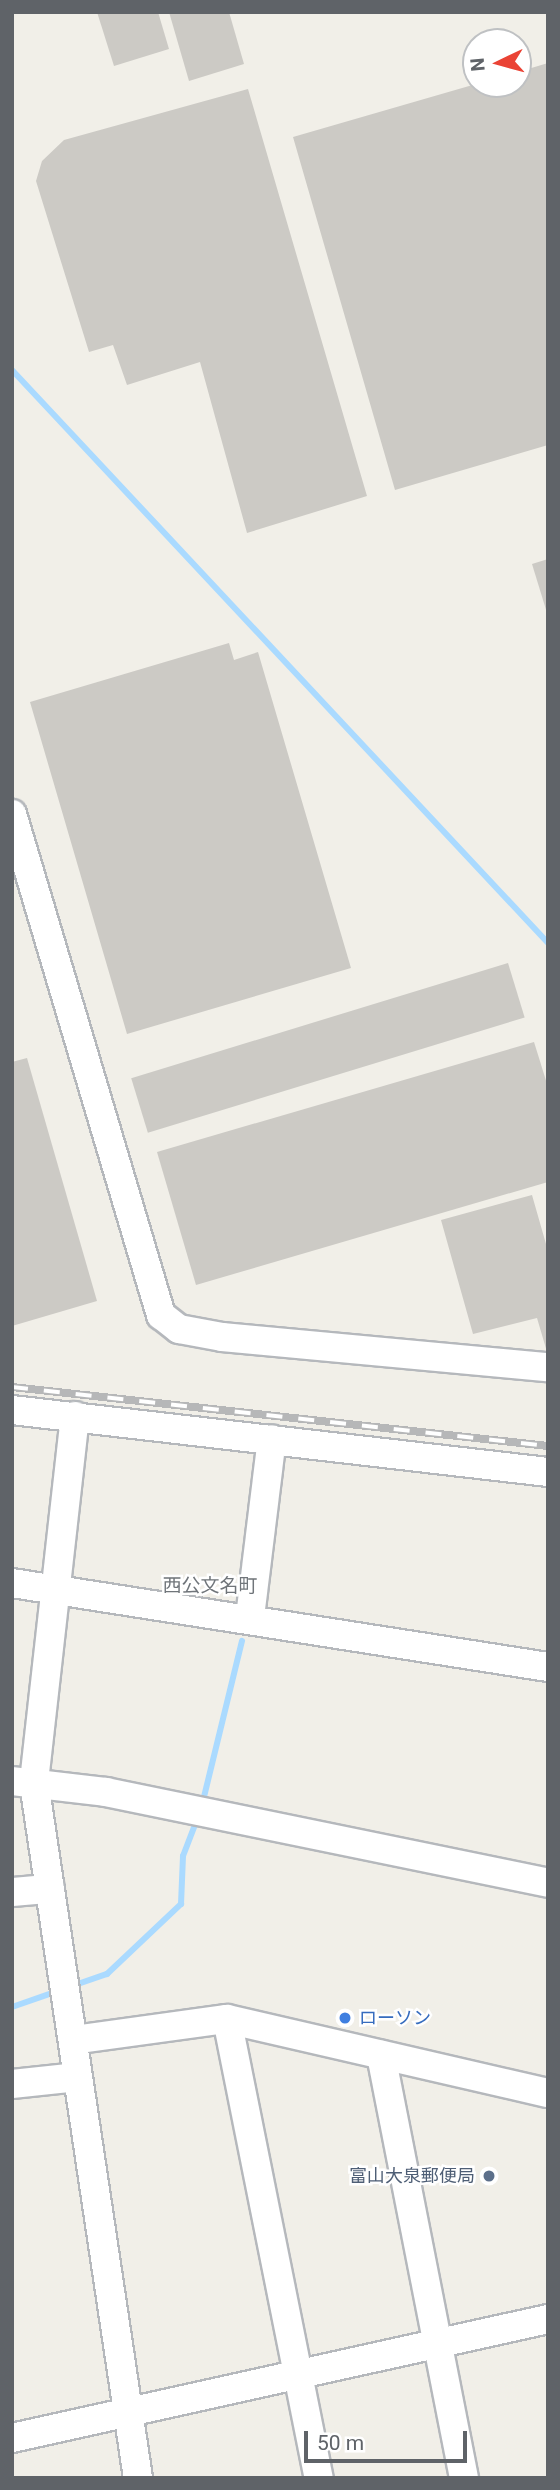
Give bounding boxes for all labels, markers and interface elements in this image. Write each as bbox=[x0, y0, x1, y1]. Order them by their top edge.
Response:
north arrow bbox=[462, 28, 532, 98]
text: N bbox=[466, 57, 490, 72]
district label: 西公文名町 bbox=[163, 1575, 257, 1597]
place label: ローソン bbox=[359, 2007, 431, 2029]
marker: ローソン bbox=[337, 2010, 353, 2026]
place label: 富山大泉郵便局 bbox=[349, 2165, 475, 2187]
marker: 富山大泉郵便局 bbox=[481, 2168, 497, 2184]
scale bar bbox=[308, 2416, 471, 2460]
text: 50 m bbox=[317, 2431, 364, 2455]

